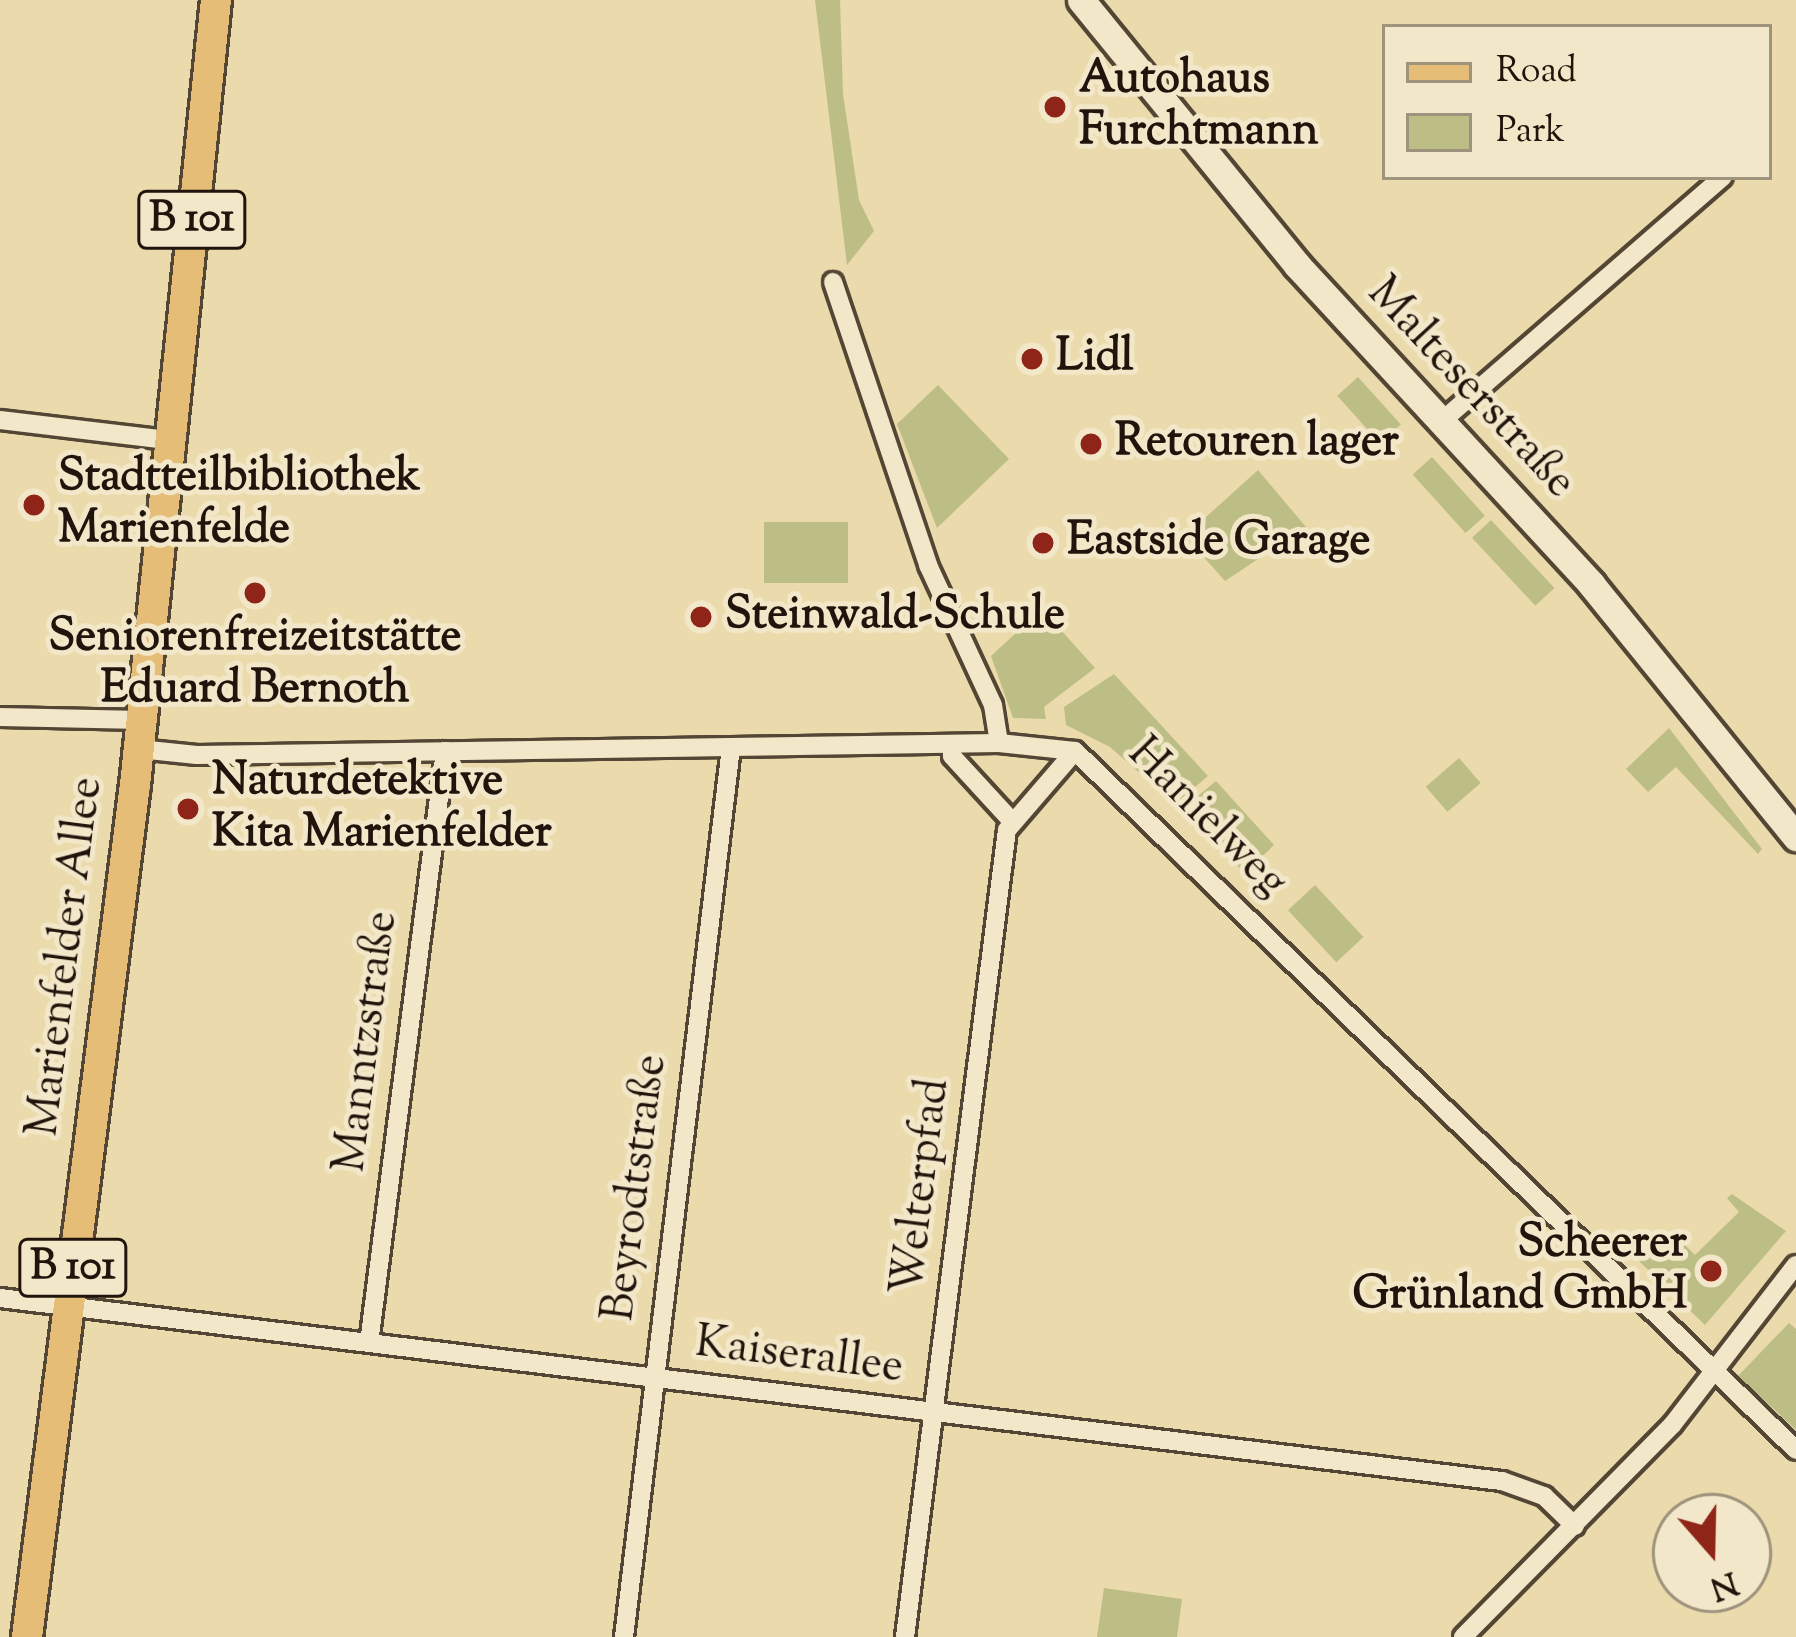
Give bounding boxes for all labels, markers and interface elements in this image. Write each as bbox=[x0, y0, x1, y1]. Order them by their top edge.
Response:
legend bbox=[1382, 24, 1772, 180]
text: Road bbox=[1496, 46, 1577, 98]
place label: Autohaus Furchtmann bbox=[1079, 54, 1319, 160]
marker: Autohaus Furchtmann bbox=[1042, 94, 1068, 120]
text: Park bbox=[1496, 106, 1565, 158]
road number: B 101 bbox=[135, 184, 249, 256]
street label: Malteserstraße bbox=[1354, 268, 1586, 510]
place label: Lidl bbox=[1056, 332, 1134, 386]
marker: Lidl bbox=[1019, 346, 1045, 372]
place label: Retouren lager bbox=[1115, 417, 1399, 471]
marker: Retouren lager bbox=[1078, 431, 1104, 457]
place label: Stadtteilbibliothek Marienfelde bbox=[58, 452, 420, 558]
marker: Stadtteilbibliothek Marienfelde bbox=[21, 492, 47, 518]
place label: Eastside Garage bbox=[1067, 516, 1370, 570]
marker: Eastside Garage bbox=[1030, 530, 1056, 556]
marker: Seniorenfreizeitstätte Eduard Bernoth bbox=[242, 580, 268, 606]
place label: Steinwald-Schule bbox=[725, 590, 1065, 644]
marker: Steinwald-Schule bbox=[688, 604, 714, 630]
place label: Seniorenfreizeitstätte Eduard Bernoth bbox=[48, 612, 462, 718]
street label: Hanielweg bbox=[1115, 728, 1297, 910]
place label: Naturdetektive Kita Marienfelder bbox=[212, 756, 552, 862]
street label: Marienfelder Allee bbox=[18, 774, 116, 1140]
marker: Naturdetektive Kita Marienfelder bbox=[175, 796, 201, 822]
street label: Manntzstraße bbox=[325, 908, 411, 1176]
street label: Beyrodtstraße bbox=[594, 1052, 680, 1324]
street label: Welterpfad bbox=[883, 1076, 963, 1298]
place label: Scheerer Grünland GmbH bbox=[1353, 1218, 1687, 1324]
road number: B 101 bbox=[16, 1232, 130, 1304]
marker: Scheerer Grünland GmbH bbox=[1698, 1258, 1724, 1284]
street label: Kaiserallee bbox=[692, 1317, 906, 1397]
north arrow bbox=[1652, 1493, 1772, 1613]
text: N bbox=[1703, 1557, 1744, 1611]

